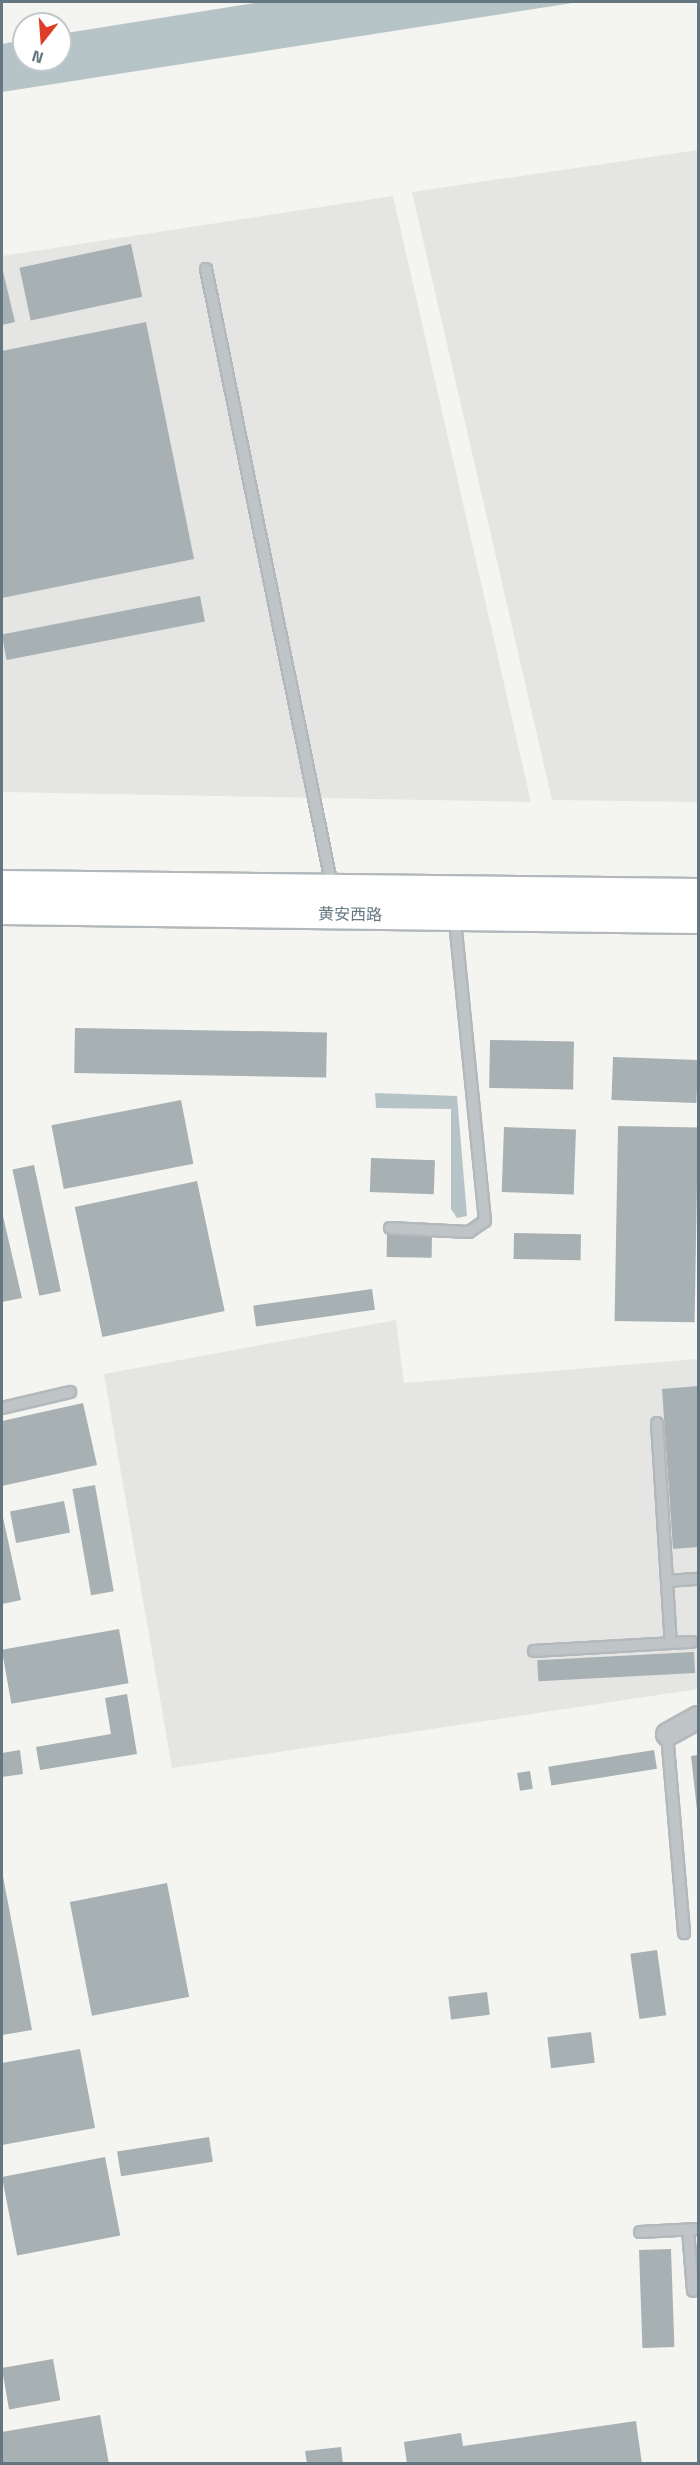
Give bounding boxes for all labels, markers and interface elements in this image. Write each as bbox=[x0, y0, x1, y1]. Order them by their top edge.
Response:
north arrow bbox=[12, 12, 72, 72]
text: N bbox=[29, 44, 46, 70]
street label: 黄安西路 bbox=[318, 904, 382, 924]

